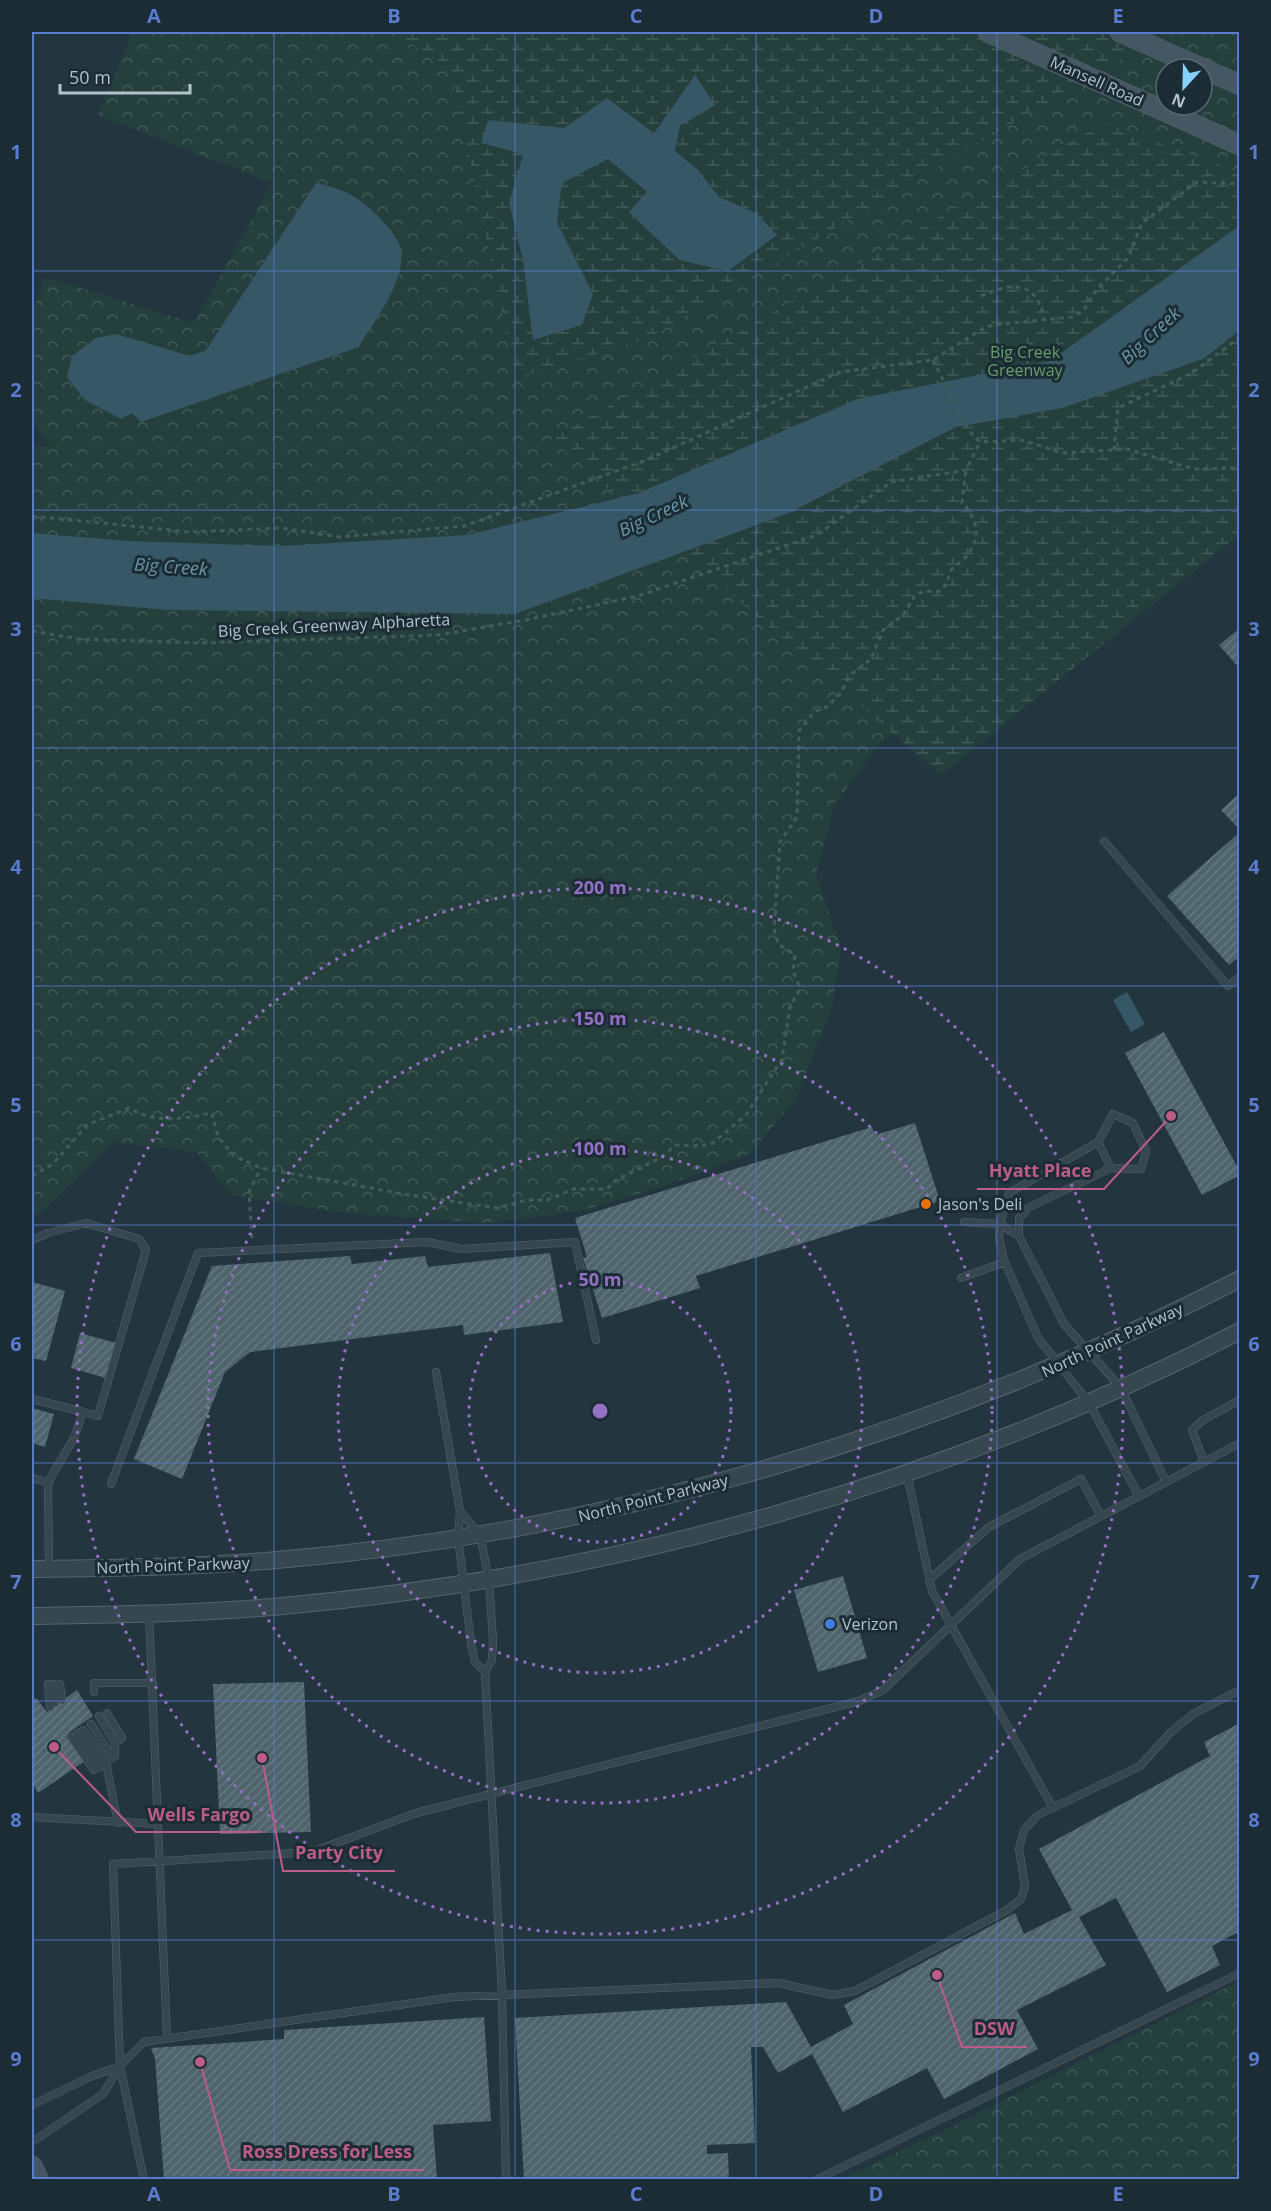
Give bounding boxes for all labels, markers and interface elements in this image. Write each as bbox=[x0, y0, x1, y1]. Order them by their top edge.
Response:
text: A bbox=[147, 2, 161, 29]
text: B bbox=[387, 2, 401, 29]
text: C bbox=[630, 2, 643, 29]
text: D bbox=[869, 2, 883, 29]
text: E bbox=[1112, 2, 1124, 29]
street label: Mansell Road bbox=[1047, 51, 1147, 111]
scale bar bbox=[60, 57, 190, 95]
north arrow bbox=[1154, 57, 1214, 117]
text: 50 m bbox=[69, 65, 111, 89]
text: N bbox=[1168, 88, 1189, 114]
text: 1 bbox=[10, 138, 22, 165]
text: 1 bbox=[1248, 138, 1260, 165]
water label: Big Creek bbox=[1115, 300, 1186, 369]
park label: Big Creek Greenway bbox=[987, 341, 1064, 381]
text: 2 bbox=[10, 376, 22, 403]
text: 2 bbox=[1248, 376, 1260, 403]
water label: Big Creek bbox=[614, 488, 693, 541]
water label: Big Creek bbox=[133, 551, 210, 581]
street label: Big Creek Greenway Alpharetta bbox=[217, 608, 451, 642]
text: 3 bbox=[10, 615, 22, 642]
text: 3 bbox=[1248, 615, 1260, 642]
text: 4 bbox=[10, 853, 22, 880]
text: 4 bbox=[1248, 853, 1260, 880]
text: 200 m bbox=[573, 875, 627, 899]
text: 150 m bbox=[573, 1006, 627, 1030]
text: 5 bbox=[10, 1091, 22, 1118]
text: 5 bbox=[1248, 1091, 1260, 1118]
text: 100 m bbox=[573, 1136, 627, 1160]
callout: Hyatt Place bbox=[977, 1153, 1104, 1189]
text: Hyatt Place bbox=[989, 1158, 1091, 1182]
place label: Jason's Deli bbox=[936, 1193, 1022, 1215]
marker: Jason's Deli bbox=[919, 1197, 933, 1211]
text: 50 m bbox=[579, 1267, 621, 1291]
street label: North Point Parkway bbox=[1038, 1297, 1187, 1382]
text: 6 bbox=[10, 1330, 22, 1357]
text: 6 bbox=[1248, 1330, 1260, 1357]
centre of rings bbox=[590, 1401, 610, 1421]
street label: North Point Parkway bbox=[576, 1469, 731, 1527]
street label: North Point Parkway bbox=[96, 1551, 251, 1579]
text: 7 bbox=[10, 1568, 22, 1595]
text: 7 bbox=[1248, 1568, 1260, 1595]
place label: Verizon bbox=[842, 1613, 898, 1635]
marker: Verizon bbox=[823, 1617, 837, 1631]
callout: Wells Fargo bbox=[136, 1796, 262, 1832]
text: Wells Fargo bbox=[148, 1802, 250, 1826]
text: 8 bbox=[10, 1806, 22, 1833]
text: 8 bbox=[1248, 1806, 1260, 1833]
callout: Party City bbox=[283, 1835, 395, 1871]
text: Party City bbox=[295, 1840, 384, 1864]
callout: DSW bbox=[962, 2011, 1027, 2047]
text: DSW bbox=[974, 2016, 1015, 2040]
text: 9 bbox=[10, 2045, 22, 2072]
text: 9 bbox=[1248, 2045, 1260, 2072]
callout: Ross Dress for Less bbox=[230, 2134, 424, 2170]
text: Ross Dress for Less bbox=[242, 2139, 412, 2163]
text: A bbox=[147, 2180, 161, 2207]
text: B bbox=[387, 2180, 401, 2207]
text: C bbox=[630, 2180, 643, 2207]
text: D bbox=[869, 2180, 883, 2207]
text: E bbox=[1112, 2180, 1124, 2207]

